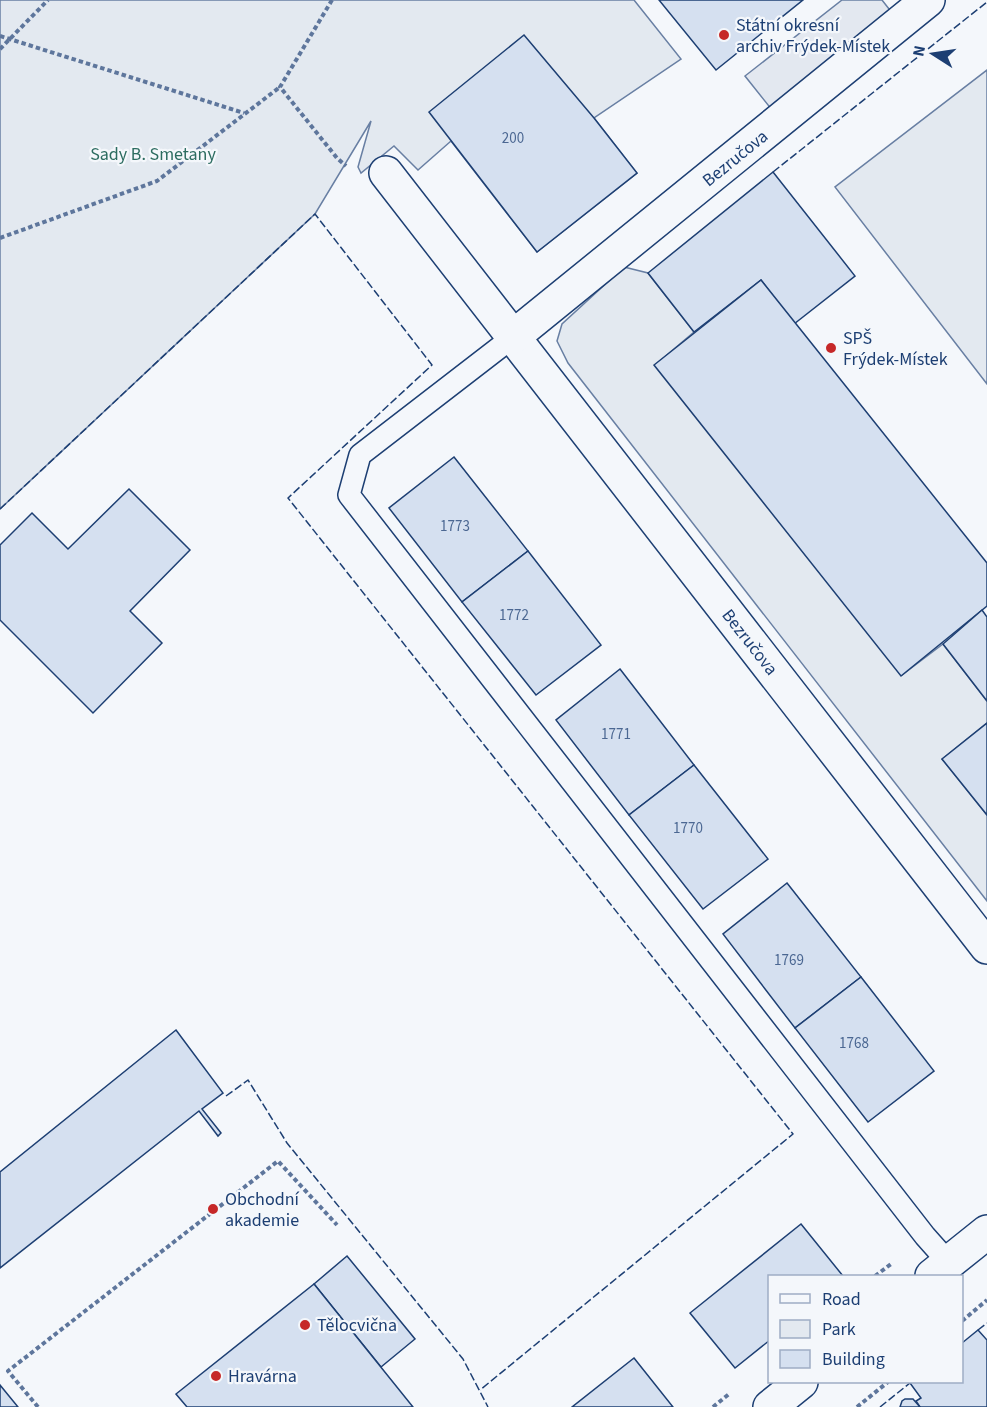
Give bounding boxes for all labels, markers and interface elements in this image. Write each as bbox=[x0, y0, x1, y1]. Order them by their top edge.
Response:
place label: Státní okresní archiv Frýdek-Místek bbox=[736, 13, 890, 59]
north arrow bbox=[903, 24, 963, 84]
marker: Státní okresní archiv Frýdek-Místek bbox=[717, 28, 731, 42]
text: N bbox=[907, 44, 931, 59]
street label: Bezručova bbox=[697, 124, 773, 193]
house number: 200 bbox=[502, 128, 524, 149]
park label: Sady B. Smetany bbox=[90, 142, 216, 167]
place label: SPŠ Frýdek-Místek bbox=[843, 326, 948, 372]
marker: SPŠ Frýdek-Místek bbox=[824, 341, 838, 355]
house number: 1773 bbox=[440, 516, 470, 537]
street label: Bezručova bbox=[716, 604, 783, 681]
house number: 1772 bbox=[499, 605, 529, 626]
house number: 1771 bbox=[601, 724, 631, 745]
house number: 1770 bbox=[673, 818, 703, 839]
house number: 1769 bbox=[774, 950, 804, 971]
house number: 1768 bbox=[839, 1033, 869, 1054]
place label: Obchodní akademie bbox=[225, 1187, 299, 1233]
marker: Obchodní akademie bbox=[206, 1202, 220, 1216]
legend bbox=[768, 1275, 963, 1383]
text: Road bbox=[822, 1287, 861, 1312]
place label: Tělocvična bbox=[317, 1313, 397, 1338]
text: Park bbox=[822, 1317, 856, 1342]
marker: Tělocvična bbox=[298, 1318, 312, 1332]
text: Building bbox=[822, 1347, 885, 1372]
place label: Hravárna bbox=[228, 1364, 297, 1389]
marker: Hravárna bbox=[209, 1369, 223, 1383]

